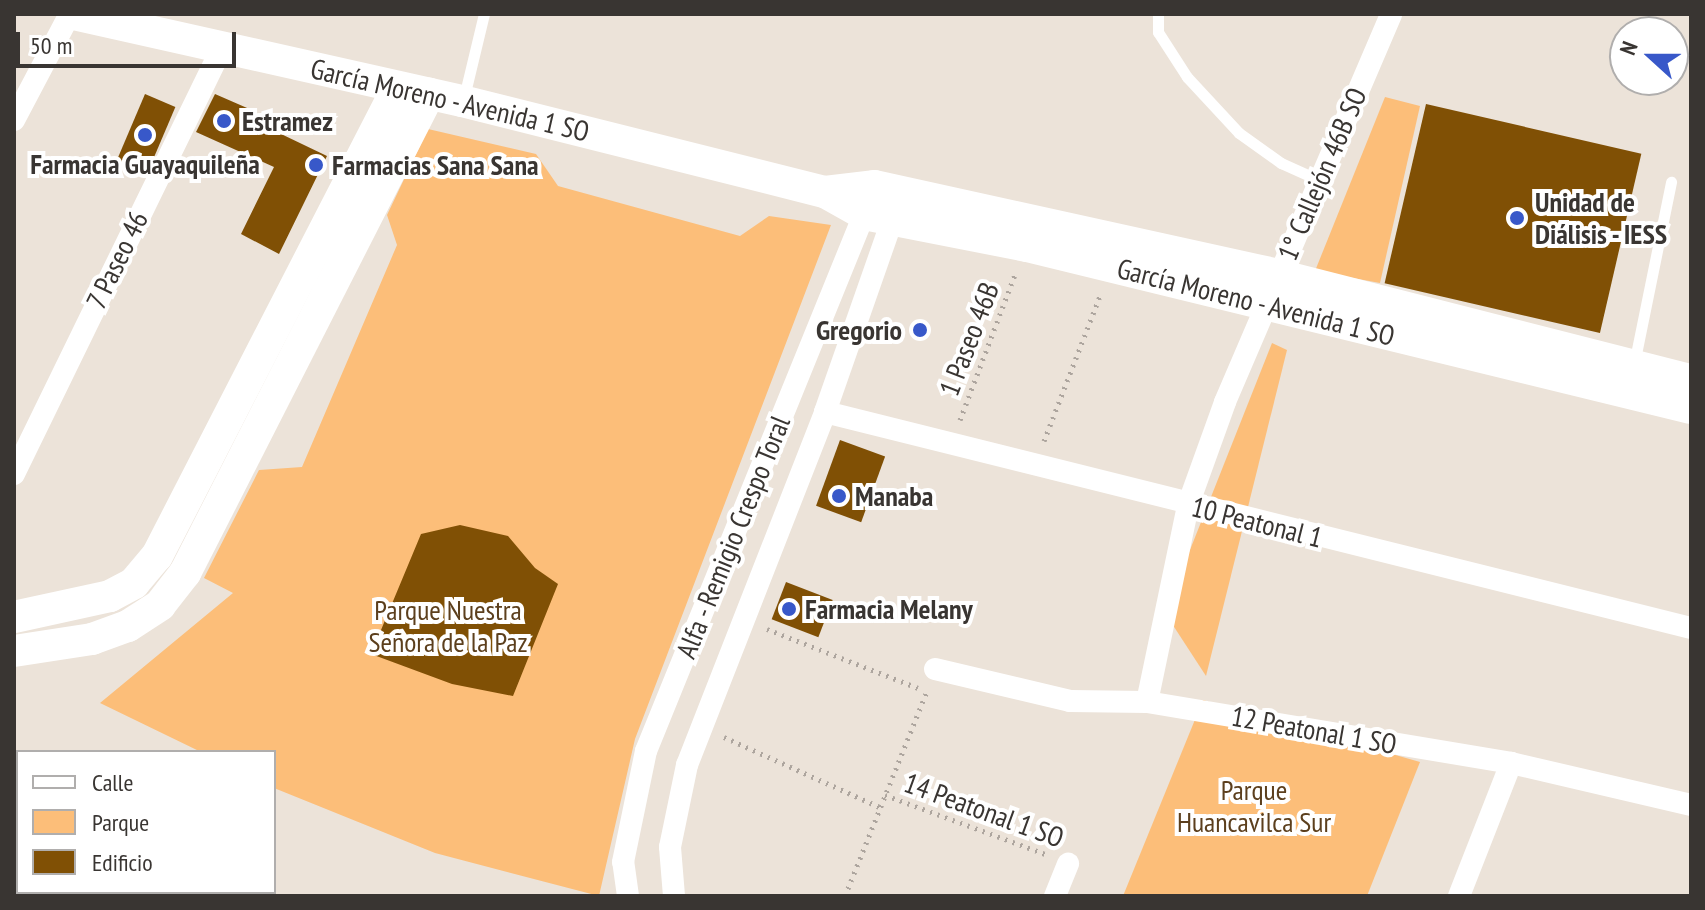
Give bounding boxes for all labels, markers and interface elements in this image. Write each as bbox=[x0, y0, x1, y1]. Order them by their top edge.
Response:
scale bar bbox=[20, 16, 240, 66]
north arrow bbox=[1609, 16, 1689, 96]
text: 50 m bbox=[30, 30, 72, 61]
text: N bbox=[1613, 38, 1644, 59]
street label: García Moreno - Avenida 1 SO bbox=[306, 51, 594, 149]
street label: 1° Callejón 46B SO bbox=[1271, 83, 1373, 265]
place label: Estramez bbox=[242, 104, 333, 138]
marker: Estramez bbox=[213, 110, 235, 132]
marker: Farmacia Guayaquileña bbox=[136, 126, 154, 144]
place label: Farmacia Guayaquileña bbox=[30, 147, 260, 181]
place label: Farmacias Sana Sana bbox=[332, 148, 539, 182]
marker: Farmacias Sana Sana bbox=[307, 156, 325, 174]
place label: Unidad de Diálisis - IESS bbox=[1535, 185, 1670, 251]
street label: 7 Paseo 46 bbox=[79, 205, 155, 315]
marker: Unidad de Diálisis - IESS bbox=[1506, 207, 1528, 229]
street label: García Moreno - Avenida 1 SO bbox=[1112, 251, 1400, 353]
street label: 1 Paseo 46B bbox=[932, 278, 1006, 400]
place label: Gregorio bbox=[816, 313, 902, 347]
marker: Gregorio bbox=[909, 319, 931, 341]
street label: Alfa - Remigio Crespo Toral bbox=[669, 410, 797, 664]
place label: Manaba bbox=[855, 479, 933, 513]
marker: Manaba bbox=[830, 487, 848, 505]
street label: 10 Peatonal 1 bbox=[1188, 490, 1326, 554]
place label: Farmacia Melany bbox=[805, 592, 973, 626]
park label: Parque Nuestra Señora de la Paz bbox=[368, 593, 528, 659]
marker: Farmacia Melany bbox=[780, 600, 798, 618]
street label: 12 Peatonal 1 SO bbox=[1229, 699, 1399, 761]
legend bbox=[16, 750, 276, 894]
street label: 14 Peatonal 1 SO bbox=[900, 766, 1068, 854]
text: Calle bbox=[92, 767, 133, 798]
park label: Parque Huancavilca Sur bbox=[1177, 773, 1331, 839]
text: Parque bbox=[92, 807, 149, 838]
text: Edificio bbox=[92, 847, 153, 878]

